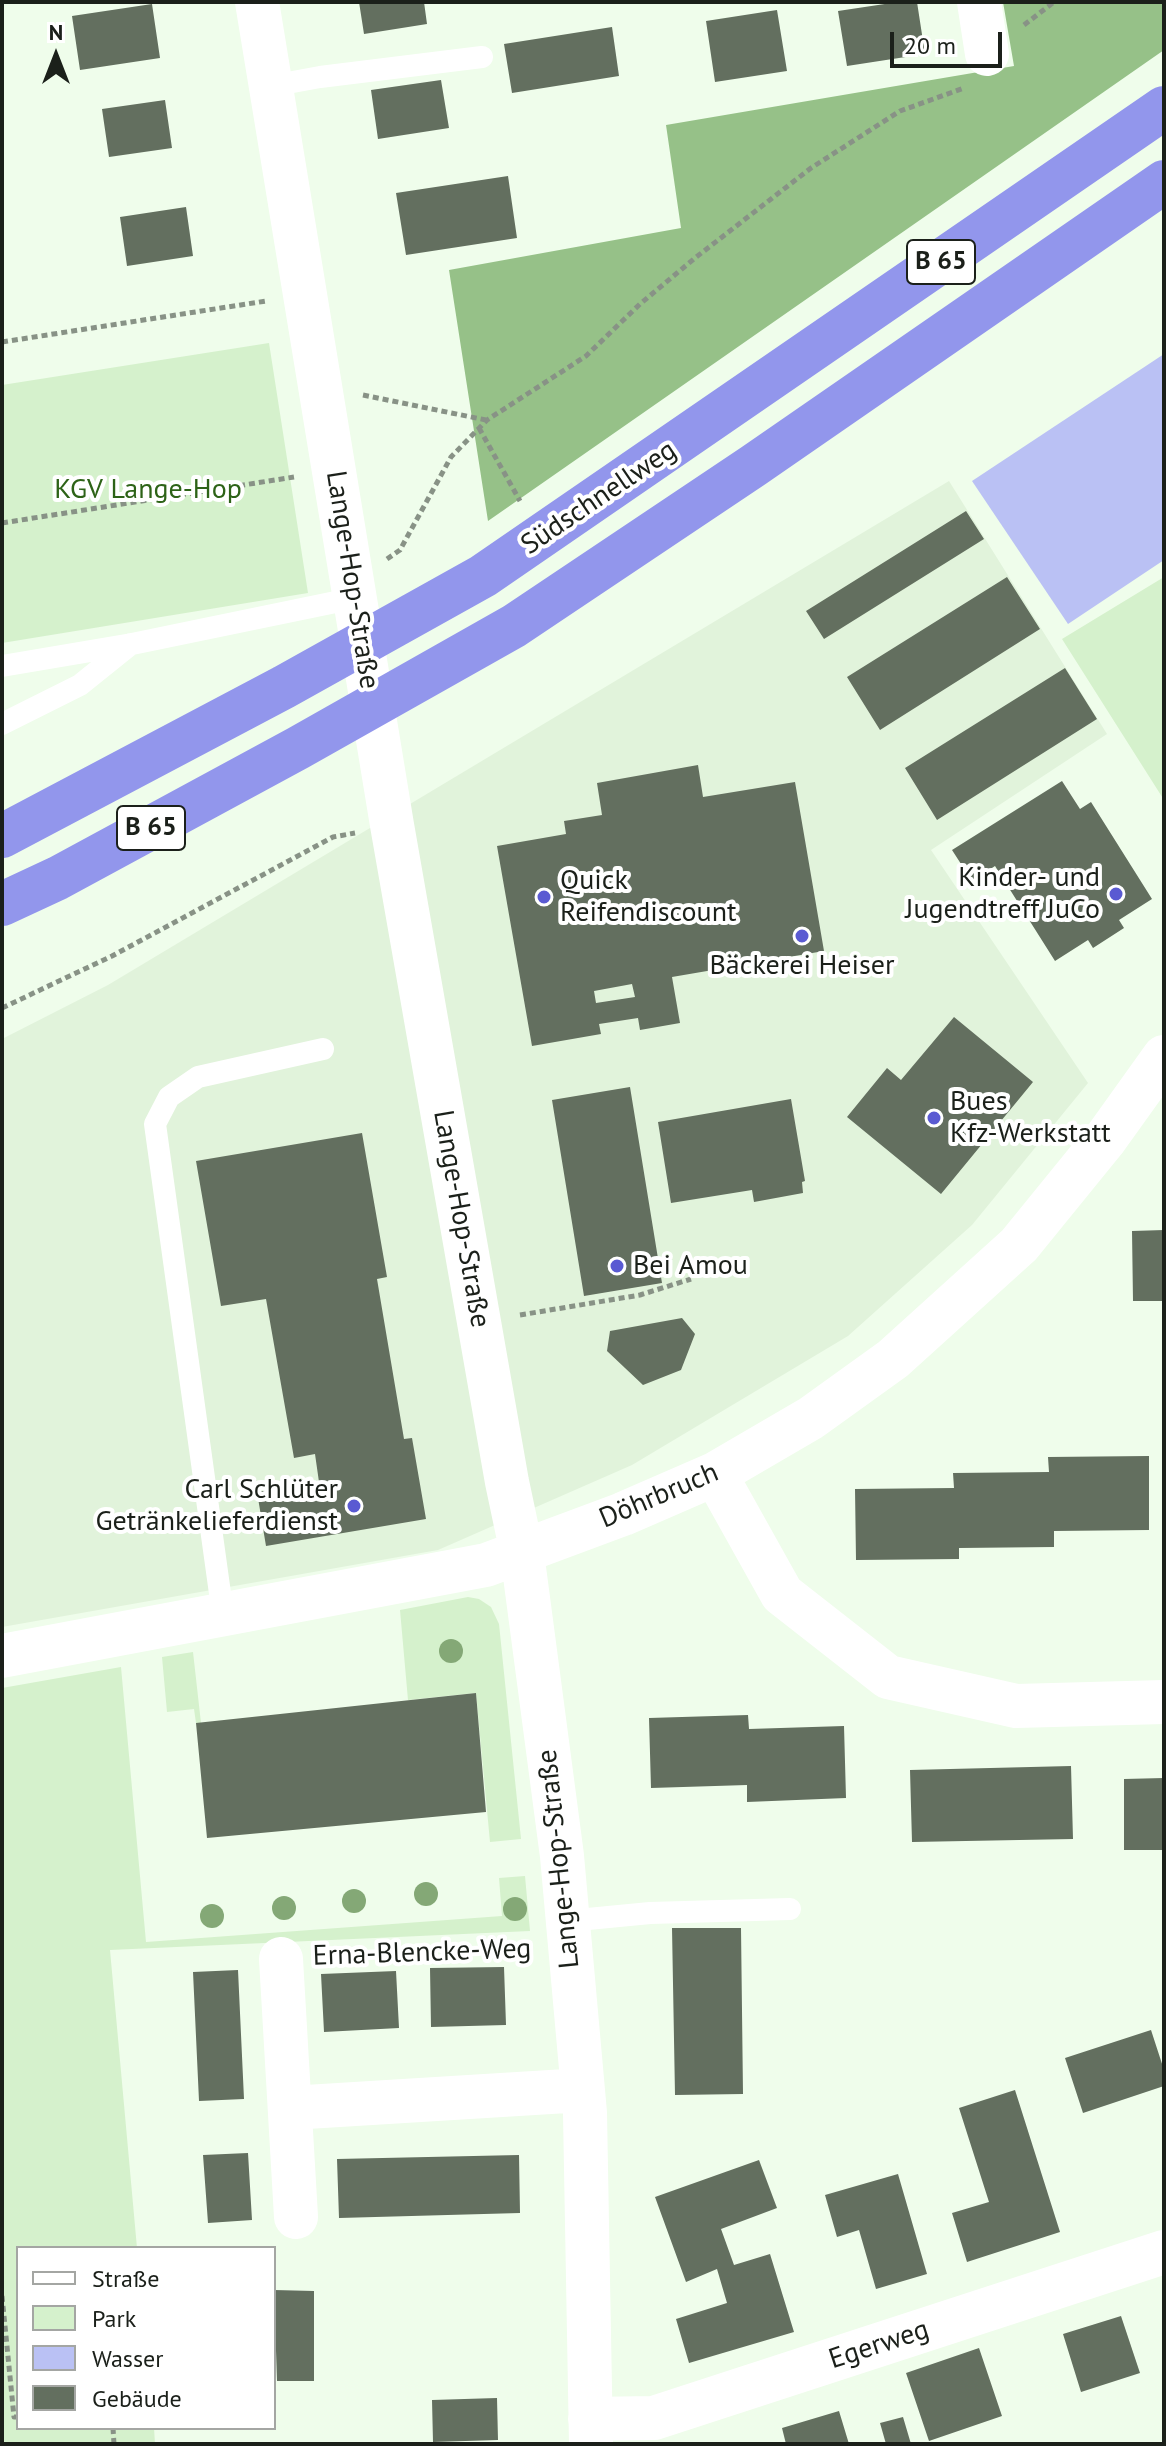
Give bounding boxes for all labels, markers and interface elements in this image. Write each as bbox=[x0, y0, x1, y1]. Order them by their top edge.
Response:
north arrow bbox=[16, 16, 96, 96]
scale bar bbox=[894, 16, 1006, 66]
text: N bbox=[49, 18, 63, 46]
text: 20 m bbox=[904, 30, 956, 61]
road number: B 65 bbox=[907, 240, 975, 284]
street label: Südschnellweg bbox=[515, 434, 683, 562]
street label: Lange-Hop-Straße bbox=[318, 469, 386, 691]
park label: KGV Lange-Hop bbox=[54, 473, 242, 507]
road number: B 65 bbox=[117, 806, 185, 850]
place label: Kinder- und Jugendtreff JuCo bbox=[905, 861, 1100, 927]
place label: Quick Reifendiscount bbox=[560, 864, 736, 930]
marker: Kinder- und Jugendtreff JuCo bbox=[1107, 885, 1125, 903]
marker: Quick Reifendiscount bbox=[535, 888, 553, 906]
marker: Bäckerei Heiser bbox=[793, 927, 811, 945]
place label: Bäckerei Heiser bbox=[710, 949, 894, 983]
place label: Bues Kfz-Werkstatt bbox=[950, 1085, 1111, 1151]
street label: Lange-Hop-Straße bbox=[425, 1108, 497, 1330]
marker: Bues Kfz-Werkstatt bbox=[925, 1109, 943, 1127]
place label: Bei Amou bbox=[633, 1249, 748, 1283]
marker: Bei Amou bbox=[608, 1257, 626, 1275]
street label: Döhrbruch bbox=[595, 1456, 723, 1536]
place label: Carl Schlüter Getränkelieferdienst bbox=[95, 1473, 338, 1539]
marker: Carl Schlüter Getränkelieferdienst bbox=[345, 1497, 363, 1515]
street label: Lange-Hop-Straße bbox=[531, 1748, 587, 1970]
street label: Erna-Blencke-Weg bbox=[312, 1932, 532, 1974]
legend bbox=[16, 2246, 276, 2430]
text: Straße bbox=[92, 2263, 159, 2294]
text: Park bbox=[92, 2303, 136, 2334]
street label: Egerweg bbox=[825, 2313, 933, 2377]
text: Wasser bbox=[92, 2343, 163, 2374]
text: Gebäude bbox=[92, 2383, 182, 2414]

